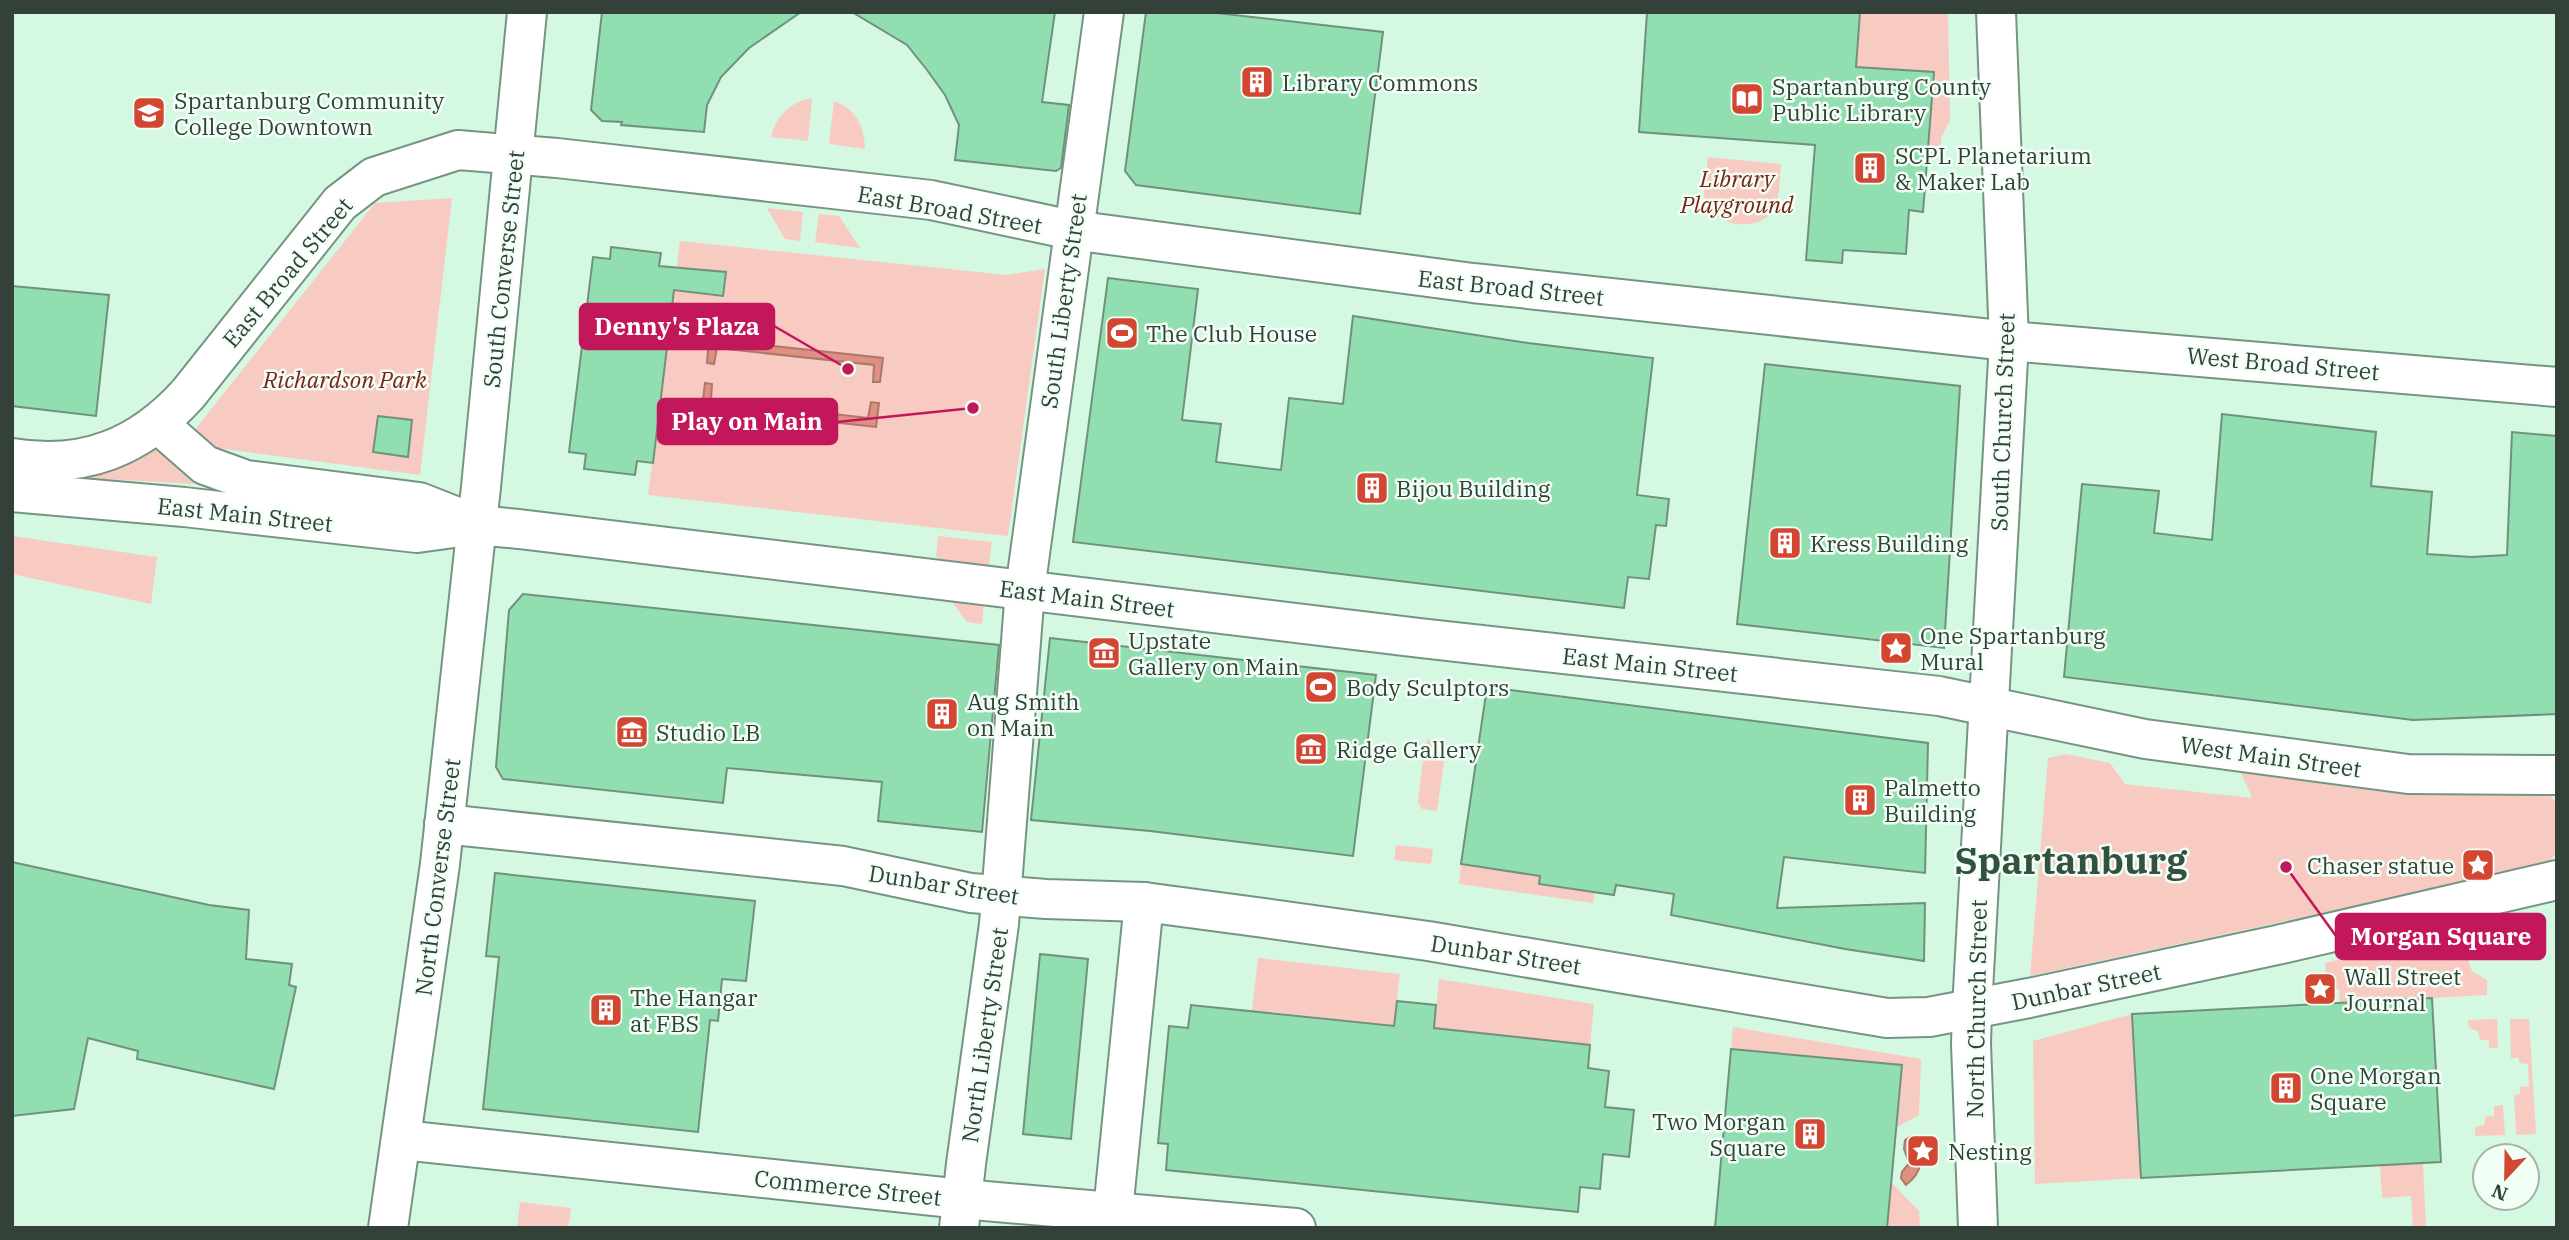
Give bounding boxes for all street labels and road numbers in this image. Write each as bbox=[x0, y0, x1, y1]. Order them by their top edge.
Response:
street label: South Converse Street bbox=[476, 149, 530, 389]
street label: East Broad Street bbox=[855, 178, 1045, 240]
street label: East Broad Street bbox=[215, 191, 359, 353]
street label: South Liberty Street bbox=[1033, 192, 1093, 410]
street label: East Broad Street bbox=[1416, 262, 1606, 312]
street label: South Church Street bbox=[1983, 312, 2021, 532]
street label: West Broad Street bbox=[2185, 340, 2381, 386]
street label: East Main Street bbox=[156, 490, 334, 538]
street label: East Main Street bbox=[998, 572, 1176, 624]
street label: East Main Street bbox=[1561, 640, 1739, 688]
street label: West Main Street bbox=[2179, 728, 2363, 784]
street label: North Converse Street bbox=[408, 757, 466, 997]
street label: Dunbar Street bbox=[867, 857, 1021, 911]
street label: North Church Street bbox=[1959, 899, 1993, 1119]
street label: North Liberty Street bbox=[954, 925, 1014, 1145]
street label: Dunbar Street bbox=[1429, 927, 1583, 981]
street label: Dunbar Street bbox=[2009, 956, 2163, 1016]
street label: Commerce Street bbox=[753, 1162, 943, 1212]

